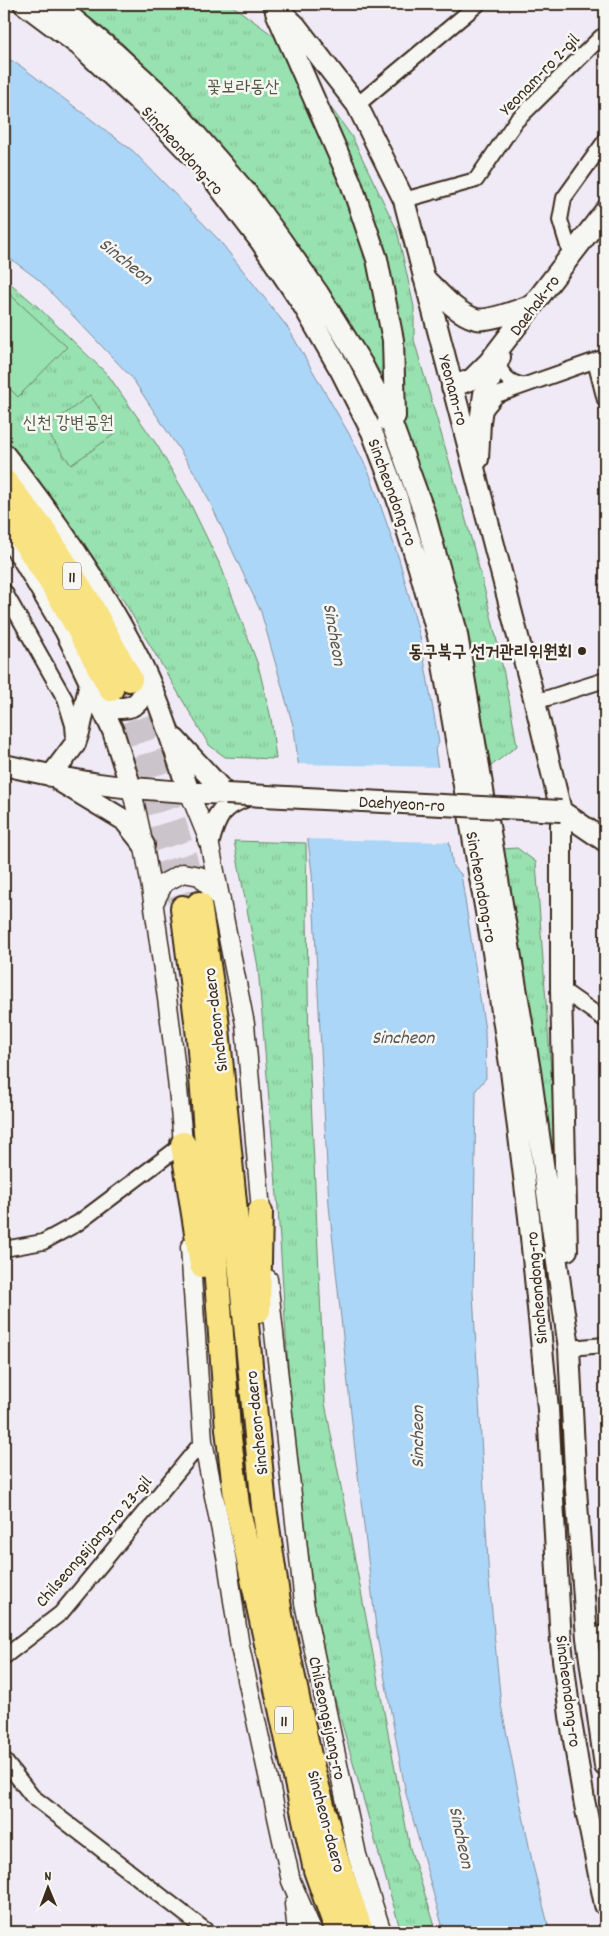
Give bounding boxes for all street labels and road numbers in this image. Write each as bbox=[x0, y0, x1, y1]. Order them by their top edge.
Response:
street label: Yeonam-ro 2-gil bbox=[495, 28, 587, 123]
street label: Sincheondong-ro bbox=[134, 101, 228, 202]
street label: Daehak-ro bbox=[505, 271, 567, 342]
street label: Yeonam-ro bbox=[430, 352, 473, 429]
street label: Sincheondong-ro bbox=[360, 436, 422, 550]
road number: 11 bbox=[63, 562, 81, 590]
street label: Daehyeon-ro bbox=[358, 791, 446, 820]
street label: Sincheondong-ro bbox=[457, 830, 502, 945]
street label: Sincheon-daero bbox=[199, 966, 236, 1073]
street label: Sincheondong-ro bbox=[521, 1231, 556, 1345]
street label: Sincheon-daero bbox=[241, 1369, 276, 1476]
street label: Chilseongsijang-ro 23-gil bbox=[31, 1471, 160, 1614]
street label: Sincheondong-ro bbox=[547, 1634, 586, 1749]
street label: Chilseongsijang-ro bbox=[300, 1655, 351, 1782]
road number: 11 bbox=[275, 1706, 293, 1734]
street label: Sincheon-daero bbox=[299, 1768, 350, 1876]

